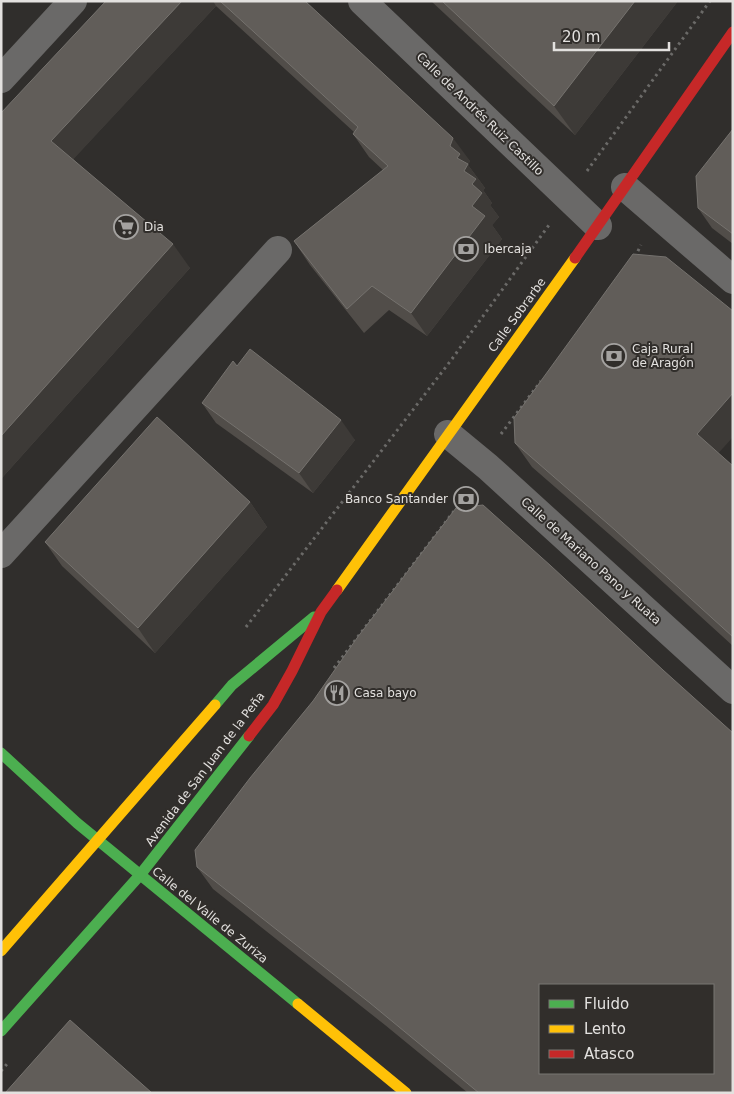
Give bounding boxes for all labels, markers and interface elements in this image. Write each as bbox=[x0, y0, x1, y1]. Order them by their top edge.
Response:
scale bar bbox=[554, 20, 669, 52]
text: 20 m bbox=[562, 28, 600, 46]
street label: Calle de Andrés Ruiz Castillo bbox=[414, 50, 546, 178]
supermarket icon: Dia bbox=[113, 214, 139, 240]
place label: Dia bbox=[144, 220, 164, 234]
bank icon: Ibercaja bbox=[453, 236, 479, 262]
place label: Ibercaja bbox=[484, 242, 532, 256]
street label: Calle Sobrarbe bbox=[485, 275, 549, 355]
place label: Caja Rural de Aragón bbox=[632, 342, 694, 370]
bank icon: Caja Rural de Aragón bbox=[601, 343, 627, 369]
bank icon: Banco Santander bbox=[453, 486, 479, 512]
place label: Banco Santander bbox=[345, 492, 448, 506]
street label: Calle de Mariano Pano y Ruata bbox=[518, 495, 664, 627]
restaurant icon: Casa bayo bbox=[324, 680, 350, 706]
place label: Casa bayo bbox=[354, 686, 417, 700]
street label: Avenida de San Juan de la Peña bbox=[142, 689, 268, 849]
street label: Calle del Valle de Zuriza bbox=[149, 864, 271, 966]
legend bbox=[539, 984, 714, 1074]
text: Fluido bbox=[584, 995, 629, 1013]
text: Lento bbox=[584, 1020, 626, 1038]
text: Atasco bbox=[584, 1045, 634, 1063]

